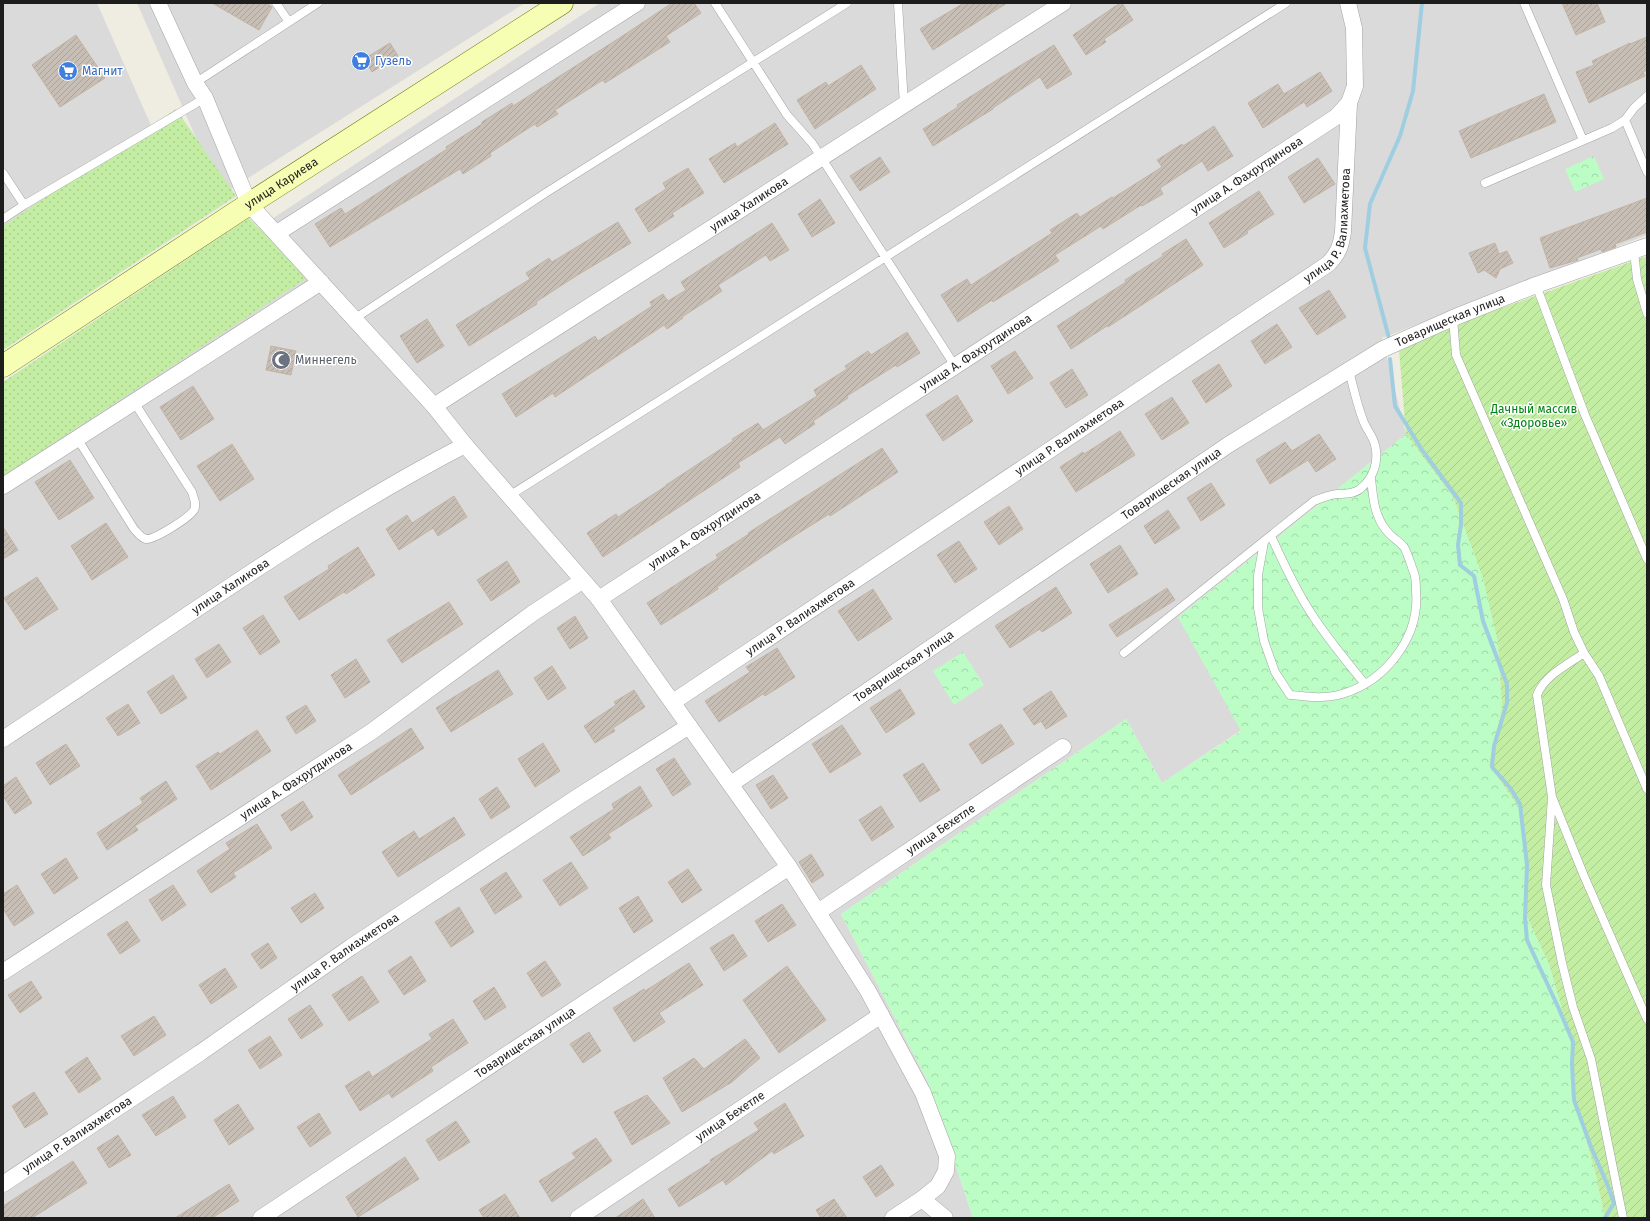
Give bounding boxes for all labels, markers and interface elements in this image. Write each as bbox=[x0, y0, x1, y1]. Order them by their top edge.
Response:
supermarket icon: Гузель bbox=[350, 50, 372, 72]
place label: Гузель bbox=[375, 54, 411, 68]
supermarket icon: Магнит bbox=[57, 60, 79, 82]
place label: Магнит bbox=[82, 64, 123, 78]
street label: улица А. Фахрутдинова bbox=[1188, 134, 1305, 217]
street label: улица Кариева bbox=[242, 155, 321, 212]
street label: улица Р. Валиахметова bbox=[1301, 168, 1353, 285]
street label: улица Халикова bbox=[707, 174, 791, 234]
street label: Товарищеская улица bbox=[1393, 291, 1507, 350]
street label: улица А. Фахрутдинова bbox=[917, 311, 1034, 394]
mosque icon: Миннегель bbox=[270, 349, 292, 371]
place label: Миннегель bbox=[295, 353, 357, 367]
street label: улица Р. Валиахметова bbox=[1012, 395, 1127, 478]
park label: Дачный массив «Здоровье» bbox=[1490, 402, 1578, 430]
street label: Товарищеская улица bbox=[1119, 445, 1224, 523]
street label: улица А. Фахрутдинова bbox=[646, 488, 763, 572]
street label: улица Халикова bbox=[189, 556, 272, 617]
street label: улица Р. Валиахметова bbox=[743, 575, 857, 658]
street label: Товарищеская улица bbox=[851, 627, 956, 705]
street label: улица А. Фахрутдинова bbox=[238, 739, 355, 822]
street label: улица Бехетле bbox=[904, 801, 978, 858]
street label: улица Р. Валиахметова bbox=[288, 910, 402, 994]
street label: Товарищеская улица bbox=[472, 1004, 578, 1081]
street label: улица Бехетле bbox=[693, 1088, 767, 1144]
street label: улица Р. Валиахметова bbox=[20, 1093, 134, 1176]

